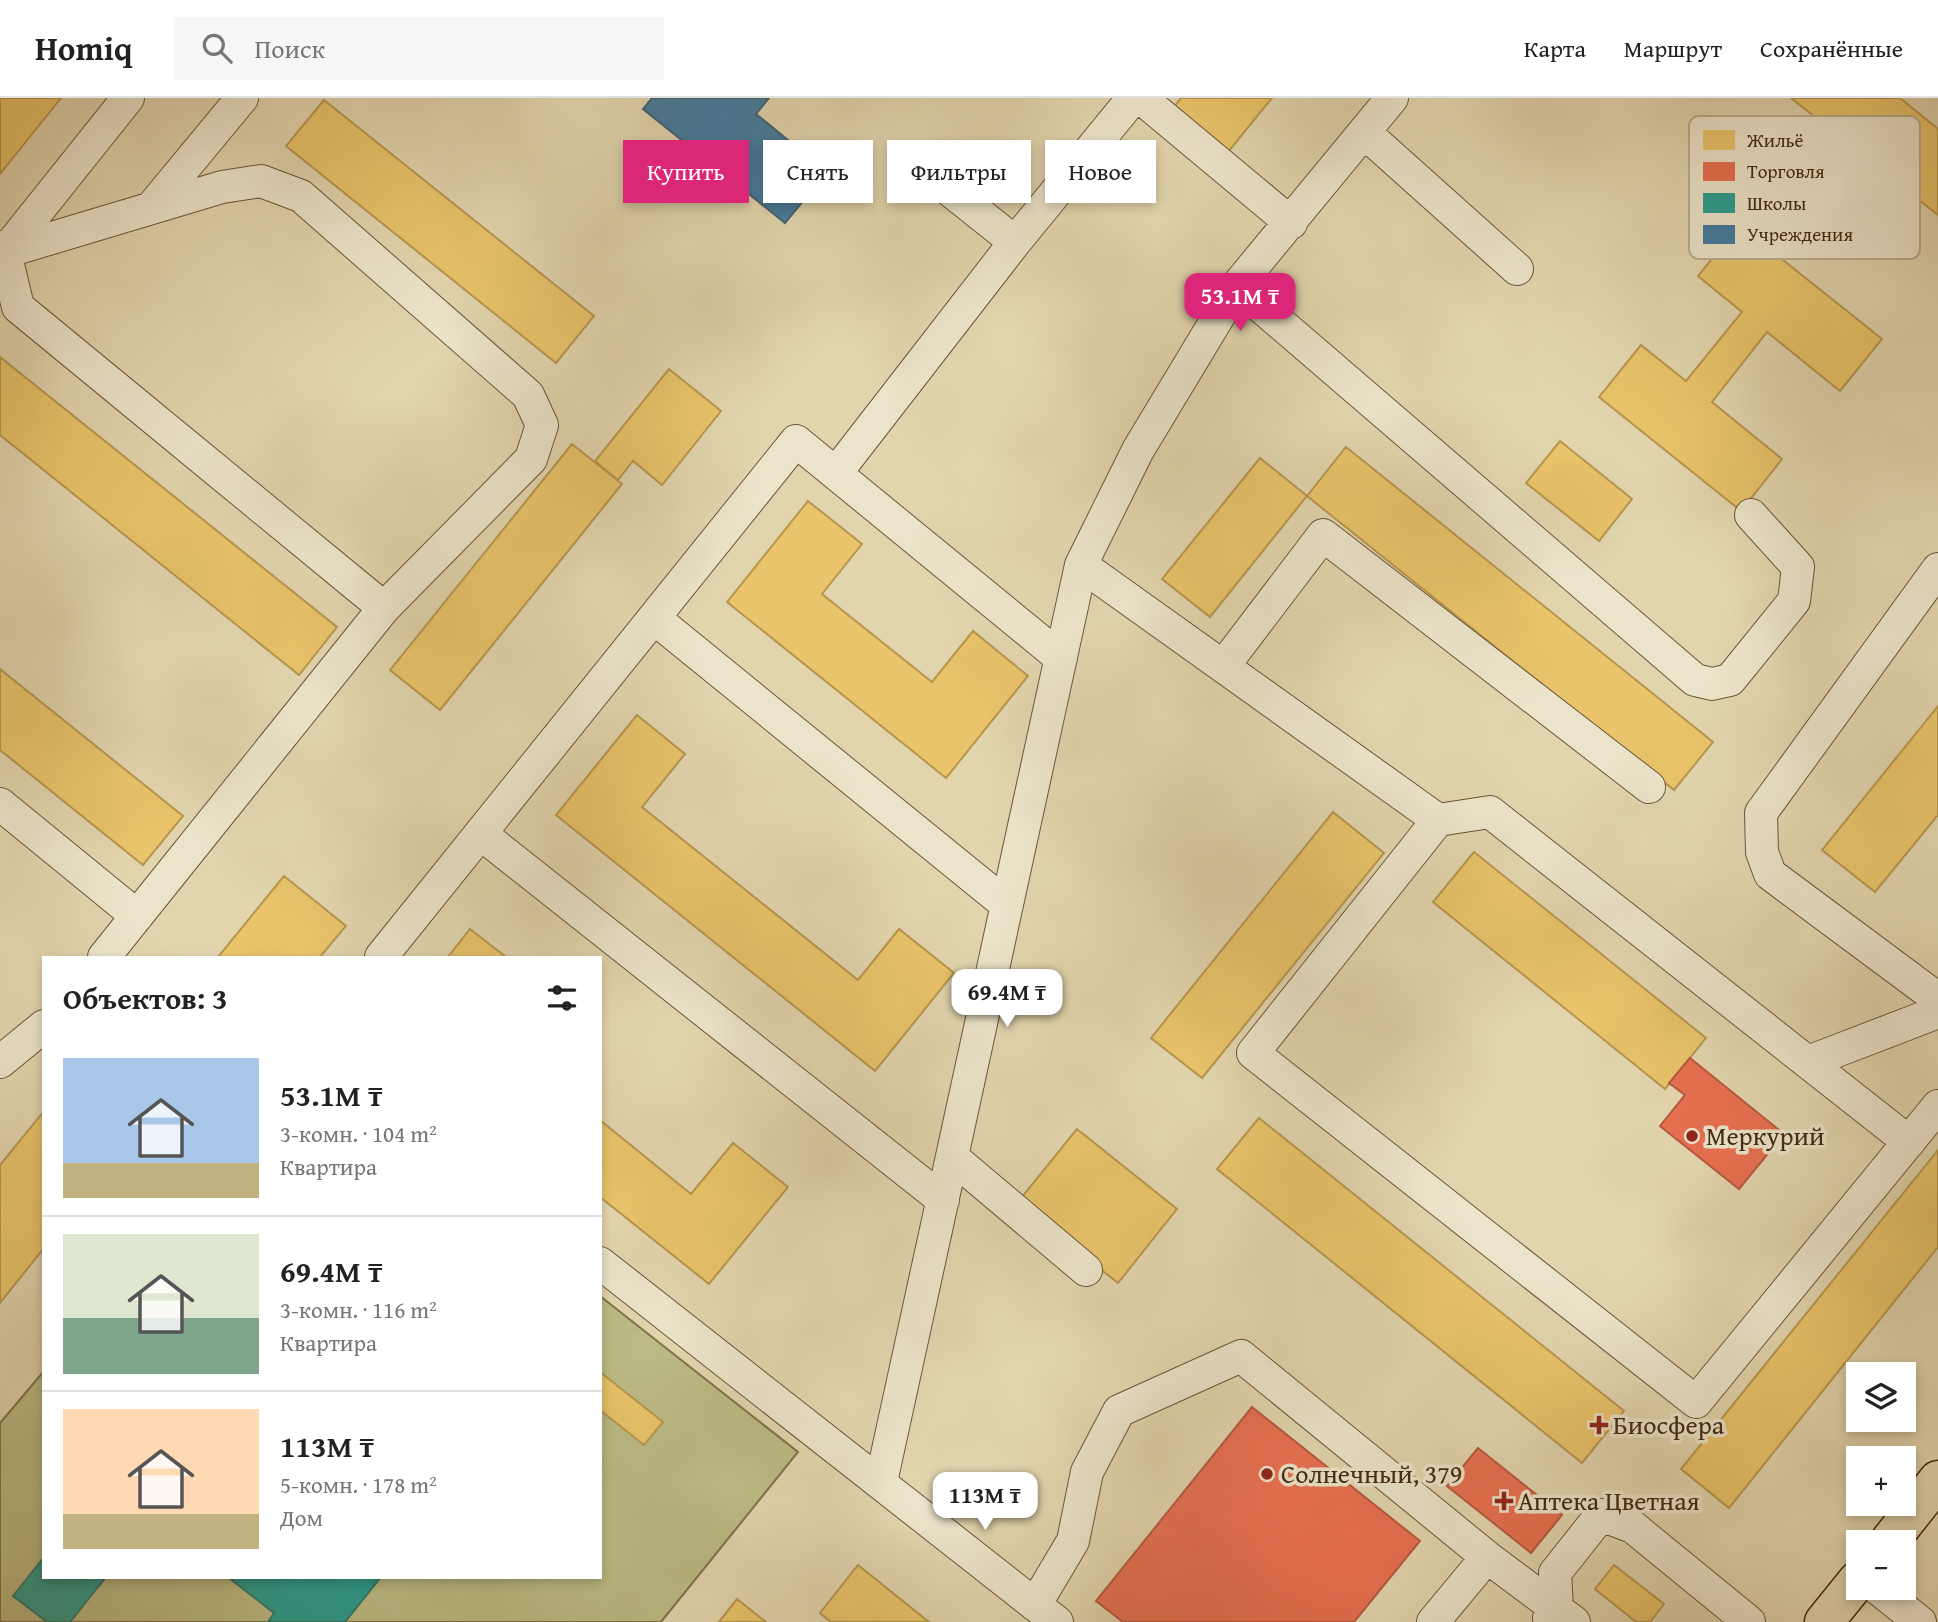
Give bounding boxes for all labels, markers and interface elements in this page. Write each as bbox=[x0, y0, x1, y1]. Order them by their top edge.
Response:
search box bbox=[174, 17, 664, 80]
text: Homiq bbox=[35, 24, 132, 72]
icon: search bbox=[198, 29, 236, 67]
text: Поиск bbox=[254, 29, 325, 68]
text: Карта bbox=[1524, 31, 1586, 66]
text: Маршрут bbox=[1624, 31, 1722, 66]
text: Сохранённые bbox=[1760, 31, 1903, 66]
legend bbox=[1689, 116, 1920, 259]
text: Жильё bbox=[1746, 126, 1804, 154]
chip: Купить bbox=[623, 140, 749, 203]
chip: Снять bbox=[763, 140, 873, 203]
chip: Фильтры bbox=[887, 140, 1031, 203]
chip: Новое bbox=[1045, 140, 1156, 203]
text: Торговля bbox=[1747, 157, 1825, 185]
text: Школы bbox=[1747, 189, 1806, 217]
text: Учреждения bbox=[1747, 220, 1853, 248]
pin: 53.1M ₸ bbox=[1175, 274, 1305, 333]
text: 53.1M ₸ bbox=[1200, 279, 1280, 312]
pin: 69.4M ₸ bbox=[942, 970, 1072, 1029]
text: 69.4M ₸ bbox=[967, 975, 1047, 1008]
text: Объектов: 3 bbox=[63, 976, 227, 1020]
icon: filters bbox=[543, 979, 581, 1017]
text: 53.1M ₸ bbox=[280, 1073, 383, 1117]
icon: home bbox=[119, 1086, 203, 1170]
place label: Меркурий bbox=[1706, 1116, 1824, 1155]
text: 3-комн. · 104 m² bbox=[280, 1117, 437, 1150]
marker: Меркурий bbox=[1684, 1128, 1700, 1144]
text: Квартира bbox=[280, 1150, 377, 1183]
text: 69.4M ₸ bbox=[280, 1249, 383, 1293]
icon: home bbox=[119, 1262, 203, 1346]
text: 3-комн. · 116 m² bbox=[280, 1293, 437, 1326]
text: Квартира bbox=[280, 1326, 377, 1359]
map controls bbox=[1846, 1362, 1916, 1600]
button: layers bbox=[1846, 1362, 1916, 1432]
place label: Биосфера bbox=[1613, 1405, 1725, 1444]
marker: Биосфера bbox=[1591, 1417, 1607, 1433]
text: 113M ₸ bbox=[280, 1424, 375, 1468]
icon: home bbox=[119, 1437, 203, 1521]
button: + bbox=[1846, 1446, 1916, 1516]
place label: Солнечный, 379 bbox=[1281, 1454, 1462, 1493]
marker: Солнечный, 379 bbox=[1259, 1466, 1275, 1482]
text: 5-комн. · 178 m² bbox=[280, 1468, 437, 1501]
pin: 113M ₸ bbox=[928, 1472, 1042, 1532]
text: 113M ₸ bbox=[949, 1478, 1021, 1511]
place label: Аптека Цветная bbox=[1518, 1481, 1700, 1520]
marker: Аптека Цветная bbox=[1496, 1493, 1512, 1509]
text: Дом bbox=[280, 1501, 323, 1534]
button: − bbox=[1846, 1530, 1916, 1600]

